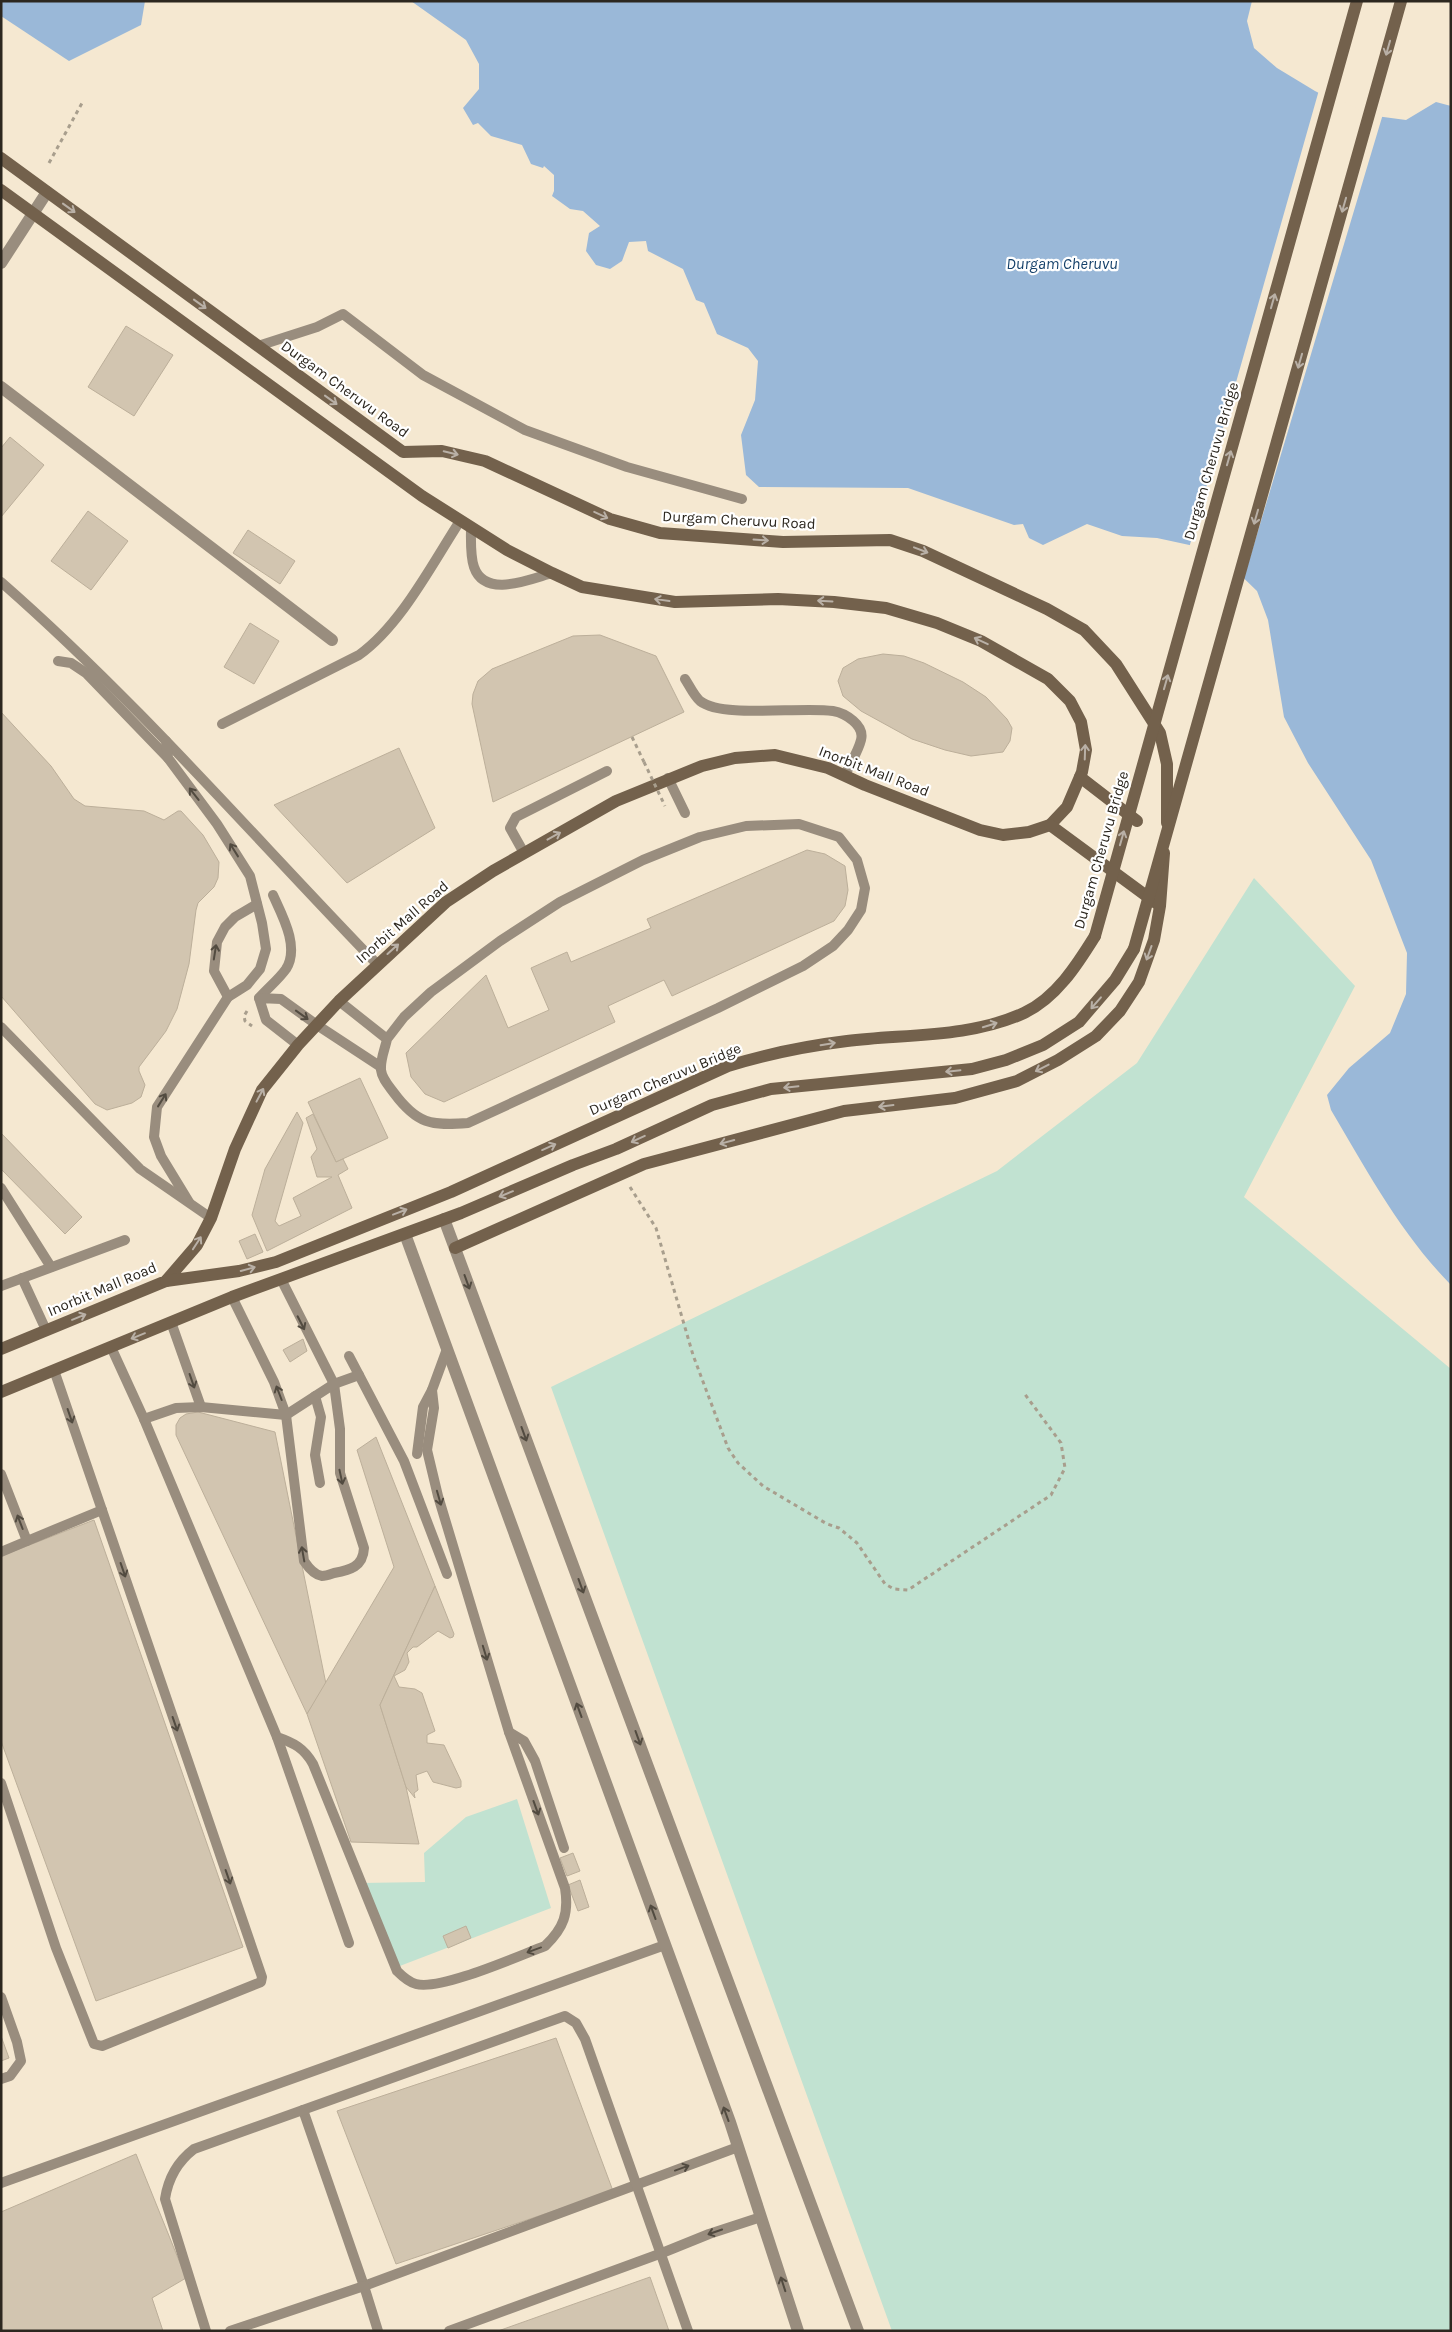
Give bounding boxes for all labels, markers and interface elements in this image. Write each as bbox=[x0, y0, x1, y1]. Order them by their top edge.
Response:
one-way arrow bbox=[1383, 40, 1393, 56]
one-way arrow bbox=[1339, 196, 1348, 212]
one-way arrow bbox=[61, 203, 75, 213]
water label: Durgam Cheruvu bbox=[1006, 254, 1118, 273]
one-way arrow bbox=[1268, 294, 1278, 310]
one-way arrow bbox=[193, 299, 207, 309]
street label: Durgam Cheruvu Road bbox=[278, 337, 412, 441]
one-way arrow bbox=[1295, 353, 1304, 369]
street label: Durgam Cheruvu Bridge bbox=[1180, 380, 1242, 542]
one-way arrow bbox=[324, 394, 337, 405]
one-way arrow bbox=[443, 449, 459, 458]
one-way arrow bbox=[1225, 450, 1234, 466]
street label: Durgam Cheruvu Road bbox=[662, 507, 816, 533]
one-way arrow bbox=[1250, 509, 1260, 525]
one-way arrow bbox=[593, 511, 608, 520]
one-way arrow bbox=[752, 536, 768, 545]
one-way arrow bbox=[913, 546, 928, 556]
one-way arrow bbox=[655, 595, 671, 605]
one-way arrow bbox=[817, 597, 833, 606]
one-way arrow bbox=[974, 636, 989, 645]
one-way arrow bbox=[1162, 674, 1172, 690]
street label: Inorbit Mall Road bbox=[816, 742, 932, 800]
one-way arrow bbox=[1080, 744, 1089, 760]
street label: Durgam Cheruvu Bridge bbox=[1070, 769, 1132, 931]
one-way arrow bbox=[188, 788, 199, 801]
one-way arrow bbox=[1118, 830, 1128, 846]
one-way arrow bbox=[547, 831, 562, 841]
one-way arrow bbox=[228, 843, 239, 857]
street label: Inorbit Mall Road bbox=[352, 877, 452, 967]
one-way arrow bbox=[211, 944, 221, 960]
one-way arrow bbox=[387, 944, 400, 955]
one-way arrow bbox=[1144, 945, 1153, 960]
one-way arrow bbox=[1090, 996, 1101, 1009]
one-way arrow bbox=[295, 1010, 309, 1020]
one-way arrow bbox=[981, 1019, 997, 1029]
one-way arrow bbox=[820, 1038, 836, 1048]
street label: Durgam Cheruvu Bridge bbox=[586, 1039, 744, 1119]
one-way arrow bbox=[1035, 1063, 1050, 1073]
one-way arrow bbox=[945, 1066, 961, 1076]
one-way arrow bbox=[783, 1082, 799, 1092]
one-way arrow bbox=[255, 1087, 265, 1102]
one-way arrow bbox=[157, 1094, 167, 1108]
one-way arrow bbox=[878, 1101, 894, 1111]
one-way arrow bbox=[631, 1135, 646, 1144]
one-way arrow bbox=[720, 1137, 736, 1147]
one-way arrow bbox=[541, 1142, 556, 1152]
one-way arrow bbox=[499, 1190, 514, 1200]
one-way arrow bbox=[392, 1206, 407, 1216]
one-way arrow bbox=[192, 1237, 202, 1251]
street label: Inorbit Mall Road bbox=[45, 1258, 159, 1320]
one-way arrow bbox=[240, 1264, 256, 1273]
one-way arrow bbox=[464, 1274, 473, 1289]
one-way arrow bbox=[71, 1311, 86, 1321]
one-way arrow bbox=[297, 1315, 306, 1330]
one-way arrow bbox=[131, 1331, 146, 1341]
one-way arrow bbox=[188, 1373, 197, 1388]
one-way arrow bbox=[274, 1386, 283, 1402]
one-way arrow bbox=[66, 1408, 75, 1423]
one-way arrow bbox=[520, 1426, 529, 1441]
one-way arrow bbox=[337, 1469, 346, 1485]
one-way arrow bbox=[435, 1489, 444, 1505]
one-way arrow bbox=[15, 1515, 24, 1530]
one-way arrow bbox=[298, 1546, 308, 1562]
one-way arrow bbox=[118, 1562, 128, 1578]
one-way arrow bbox=[577, 1578, 586, 1593]
one-way arrow bbox=[481, 1645, 491, 1661]
one-way arrow bbox=[574, 1702, 583, 1718]
one-way arrow bbox=[171, 1715, 180, 1731]
one-way arrow bbox=[634, 1730, 643, 1746]
one-way arrow bbox=[532, 1799, 541, 1815]
one-way arrow bbox=[224, 1869, 233, 1885]
one-way arrow bbox=[648, 1904, 657, 1920]
one-way arrow bbox=[527, 1946, 542, 1955]
one-way arrow bbox=[721, 2106, 730, 2122]
one-way arrow bbox=[674, 2163, 689, 2172]
one-way arrow bbox=[707, 2228, 723, 2237]
one-way arrow bbox=[778, 2277, 787, 2293]

